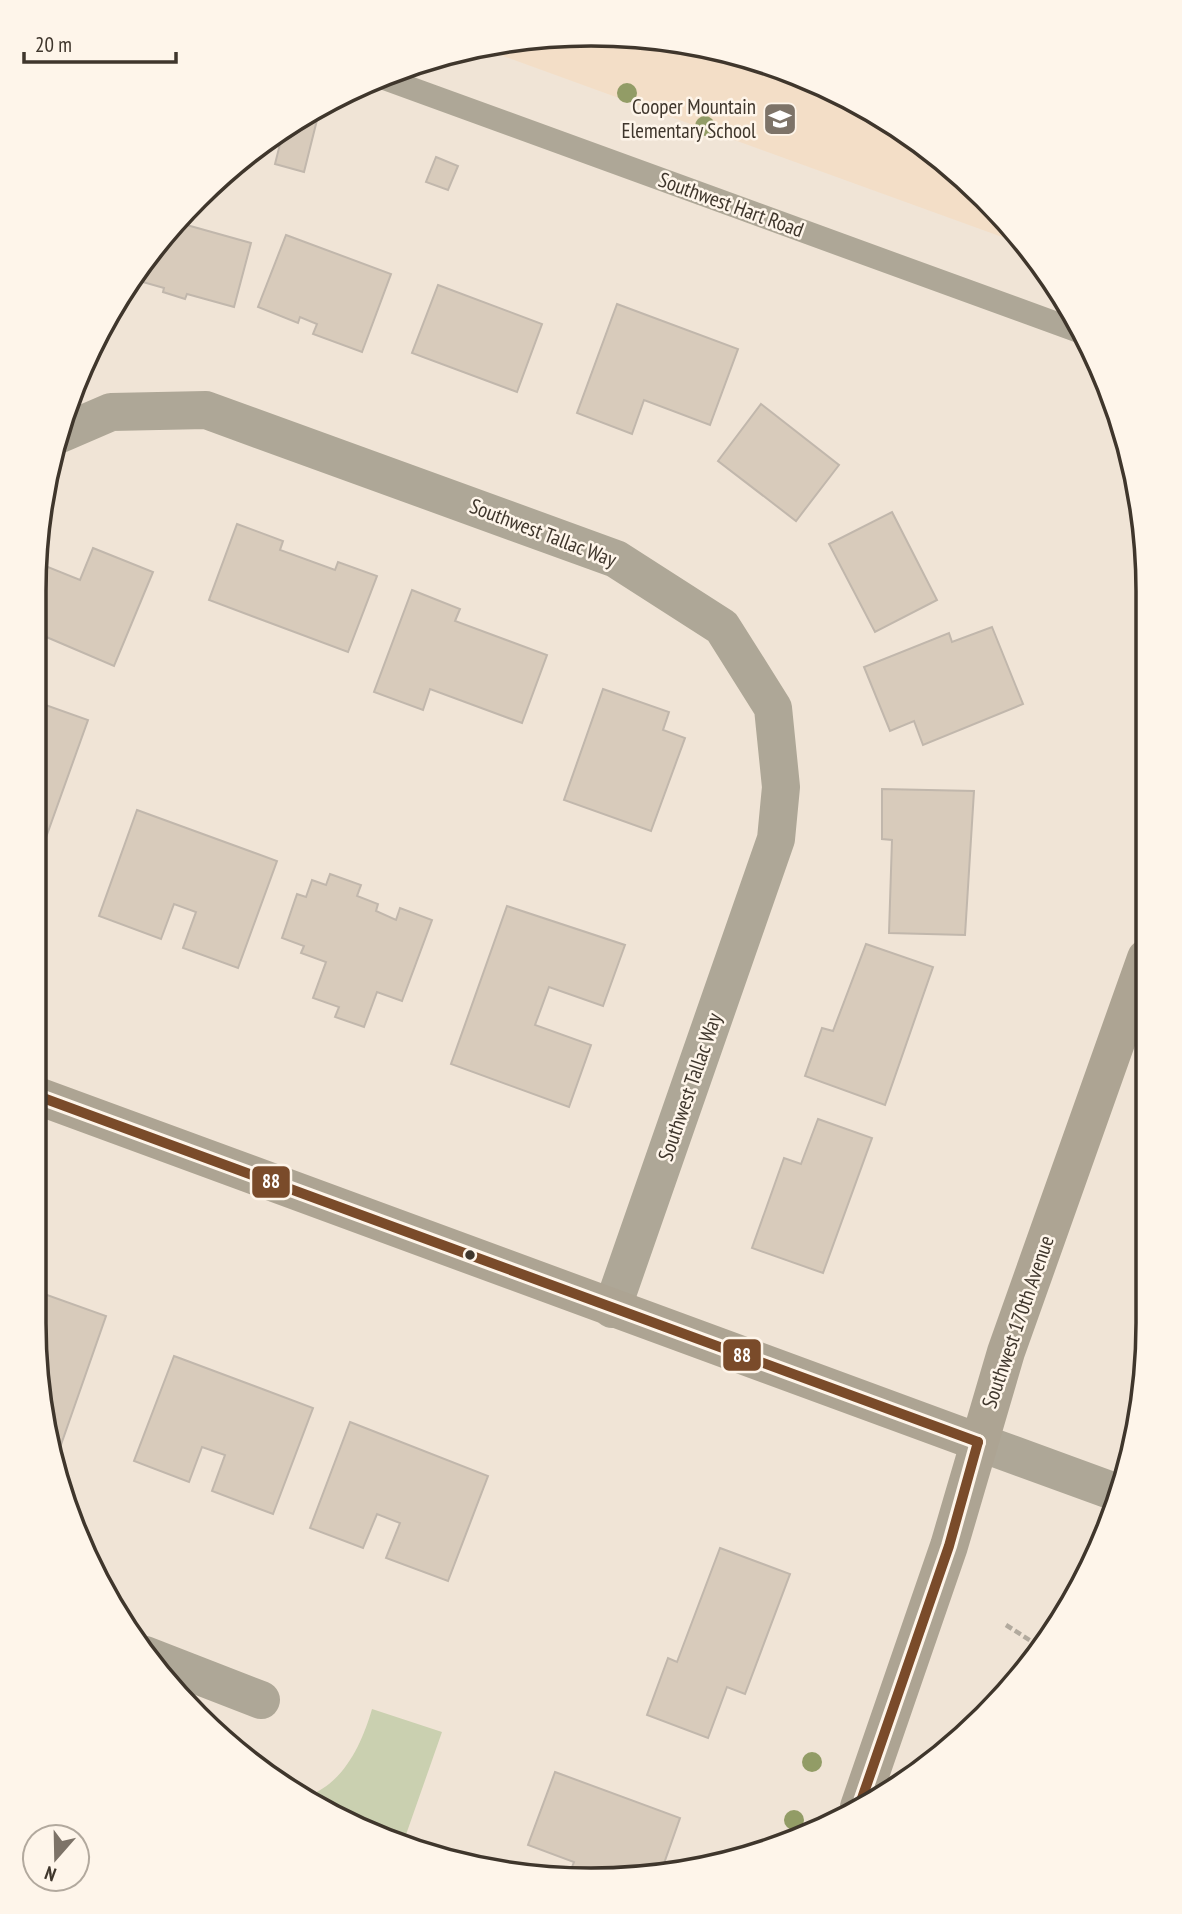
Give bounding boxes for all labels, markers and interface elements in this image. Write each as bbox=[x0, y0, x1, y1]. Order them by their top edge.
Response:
scale bar bbox=[24, 21, 177, 65]
text: 20 m bbox=[35, 31, 72, 58]
place label: Cooper Mountain Elementary School bbox=[621, 93, 756, 144]
school or university icon: Cooper Mountain Elementary School bbox=[761, 100, 799, 138]
street label: Southwest Hart Road bbox=[655, 166, 807, 243]
street label: Southwest Tallac Way bbox=[466, 492, 620, 573]
street label: Southwest Tallac Way bbox=[652, 1009, 728, 1164]
line badge: 88 bbox=[251, 1165, 291, 1199]
text: 88 bbox=[262, 1169, 280, 1193]
street label: Southwest 170th Avenue bbox=[975, 1232, 1060, 1412]
unlabelled marker bbox=[463, 1248, 477, 1262]
line badge: 88 bbox=[722, 1338, 762, 1372]
text: 88 bbox=[733, 1343, 751, 1367]
north arrow bbox=[21, 1823, 91, 1893]
text: N bbox=[41, 1861, 59, 1887]

